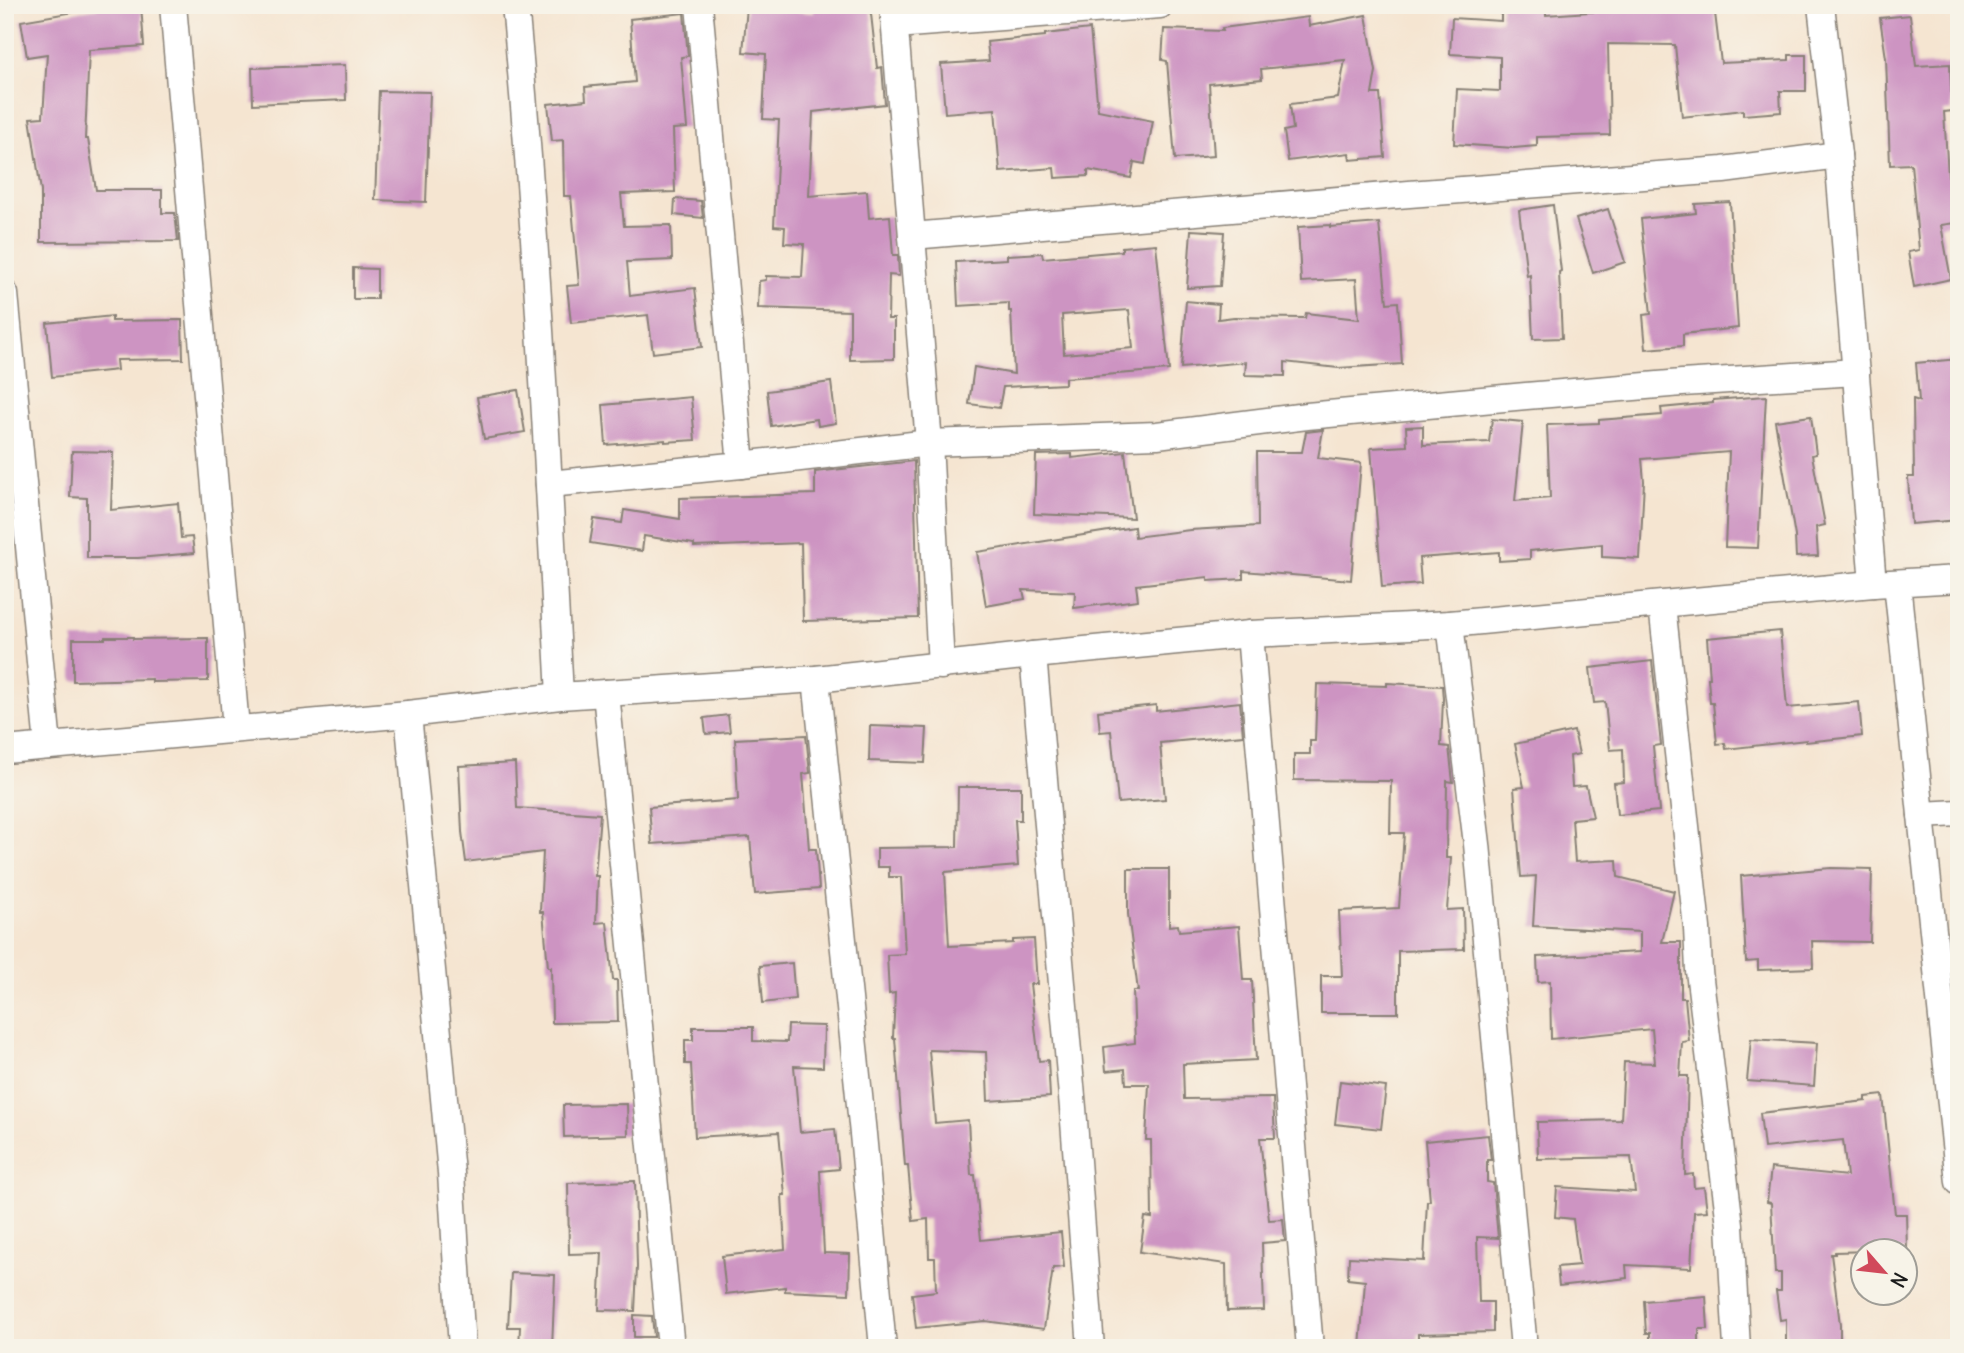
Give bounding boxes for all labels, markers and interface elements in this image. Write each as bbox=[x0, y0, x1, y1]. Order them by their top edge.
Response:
north arrow bbox=[1848, 1238, 1918, 1308]
text: N bbox=[1885, 1269, 1913, 1291]

